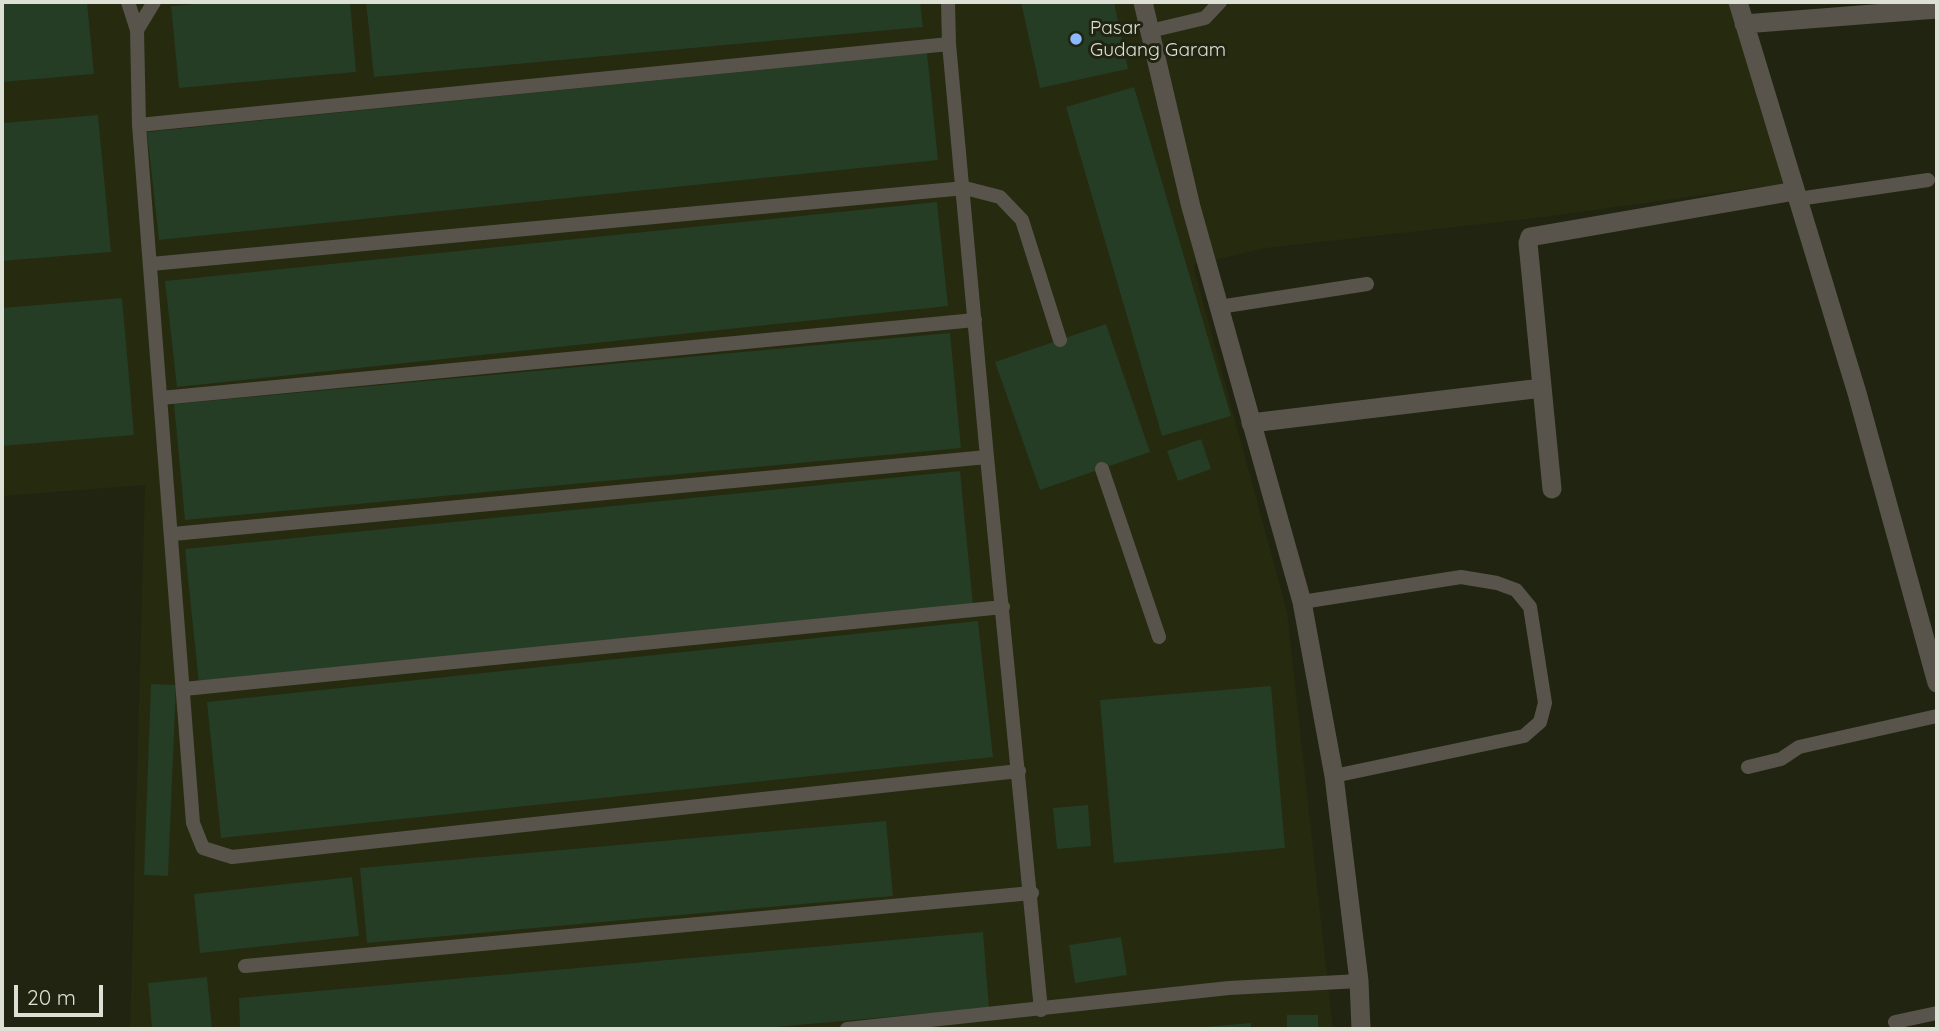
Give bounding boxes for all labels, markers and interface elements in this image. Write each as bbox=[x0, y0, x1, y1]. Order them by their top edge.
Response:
place label: Pasar Gudang Garam bbox=[1090, 17, 1226, 61]
marker: Pasar Gudang Garam bbox=[1068, 31, 1084, 47]
scale bar bbox=[18, 972, 107, 1016]
text: 20 m bbox=[27, 984, 76, 1010]

